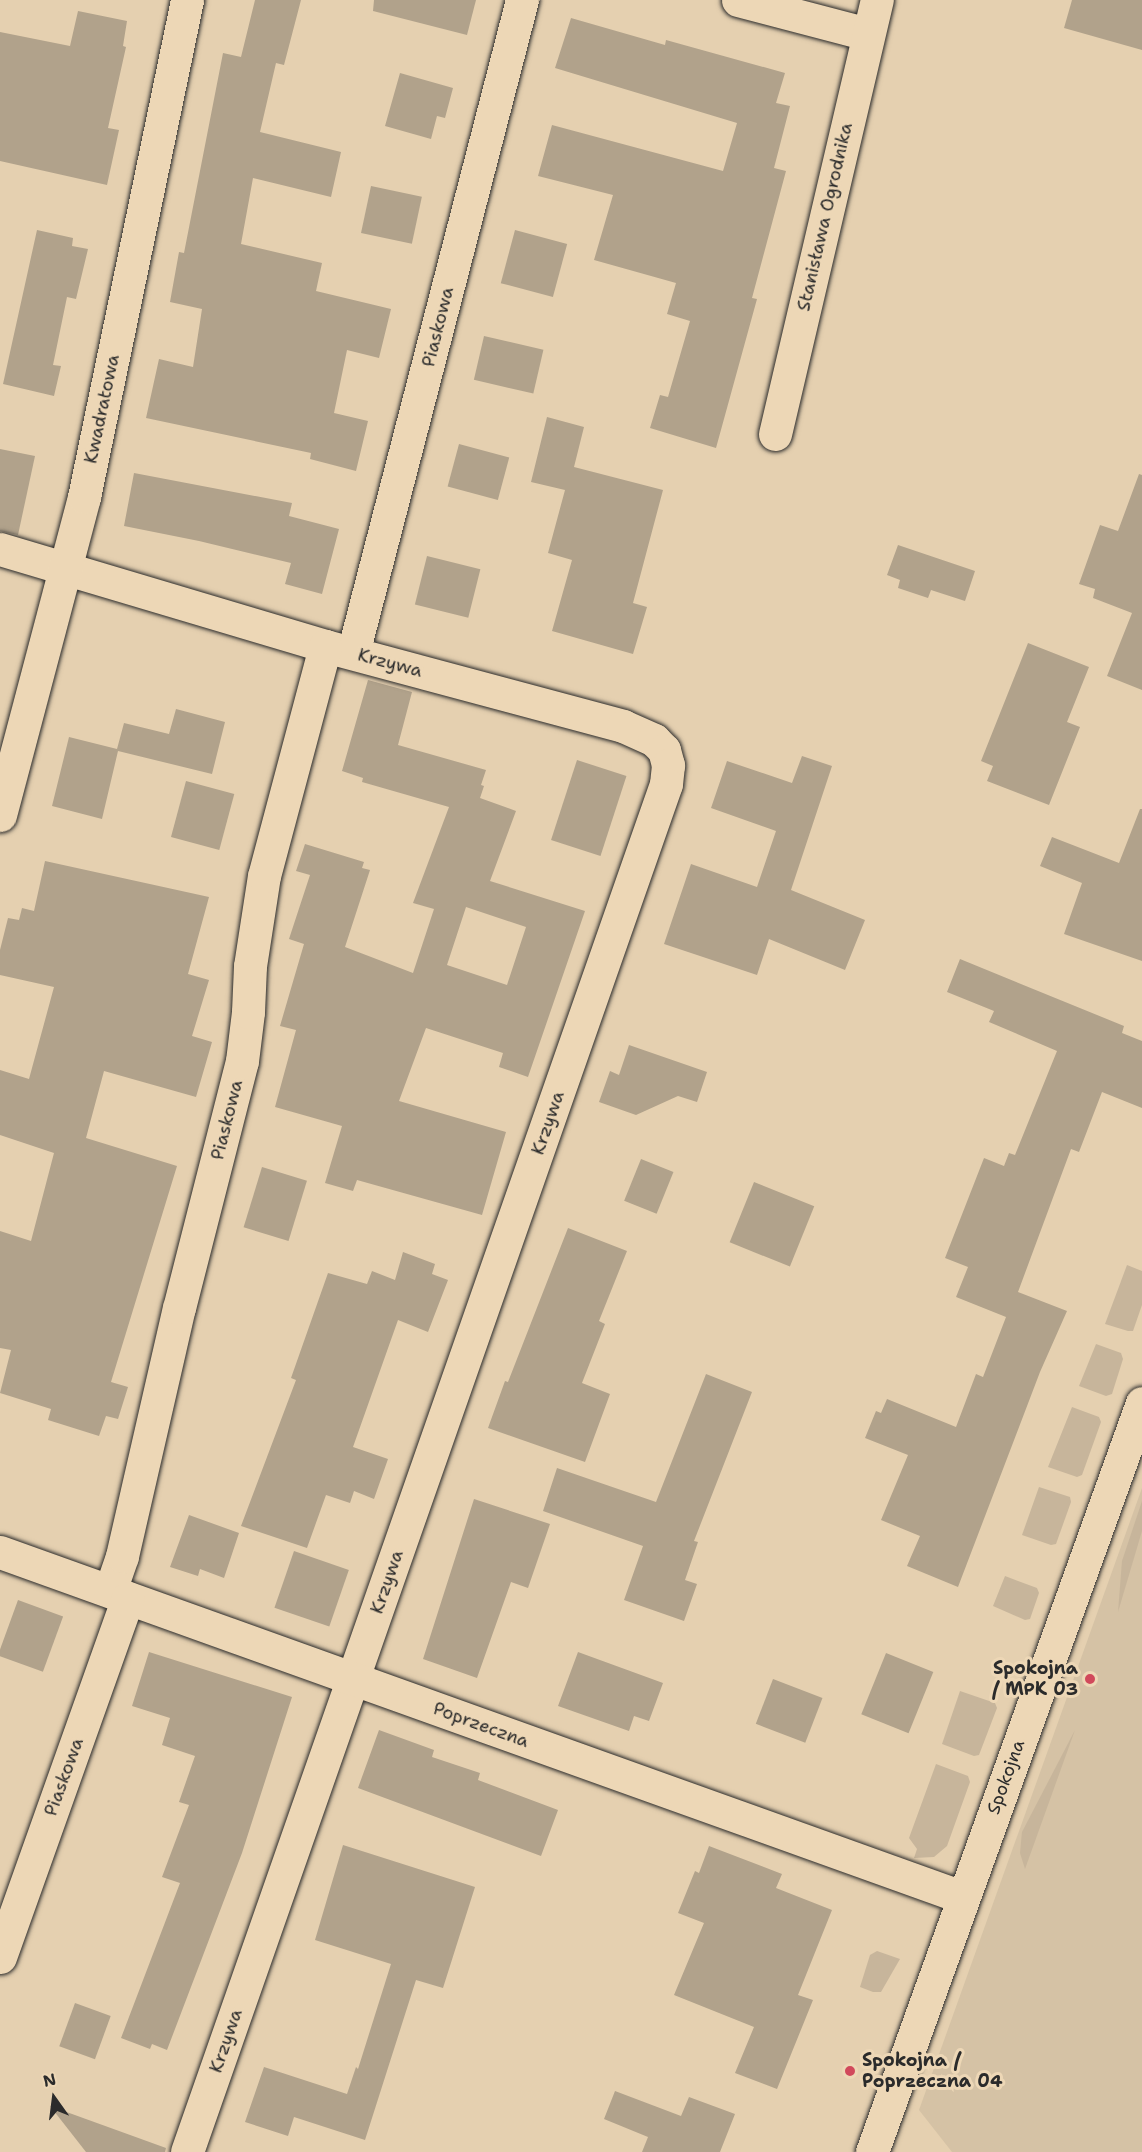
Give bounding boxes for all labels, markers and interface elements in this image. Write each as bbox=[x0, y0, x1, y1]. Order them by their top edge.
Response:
street label: Stanisława Ogrodnika bbox=[793, 121, 857, 313]
street label: Piaskowa bbox=[418, 285, 458, 369]
street label: Kwadratowa bbox=[80, 352, 124, 466]
street label: Krzywa bbox=[355, 644, 425, 682]
street label: Piaskowa bbox=[207, 1078, 247, 1162]
street label: Krzywa bbox=[527, 1088, 569, 1158]
street label: Krzywa bbox=[366, 1547, 408, 1617]
place label: Spokojna / MPK 03 bbox=[991, 1658, 1078, 1700]
marker: Spokojna / MPK 03 bbox=[1083, 1672, 1097, 1686]
street label: Poprzeczna bbox=[430, 1698, 532, 1752]
street label: Piaskowa bbox=[40, 1735, 88, 1819]
street label: Spokojna bbox=[983, 1737, 1029, 1817]
street label: Krzywa bbox=[205, 2006, 247, 2076]
place label: Spokojna / Poprzeczna 04 bbox=[862, 2050, 1002, 2092]
marker: Spokojna / Poprzeczna 04 bbox=[843, 2064, 857, 2078]
north arrow bbox=[24, 2068, 84, 2128]
text: N bbox=[41, 2068, 58, 2092]

